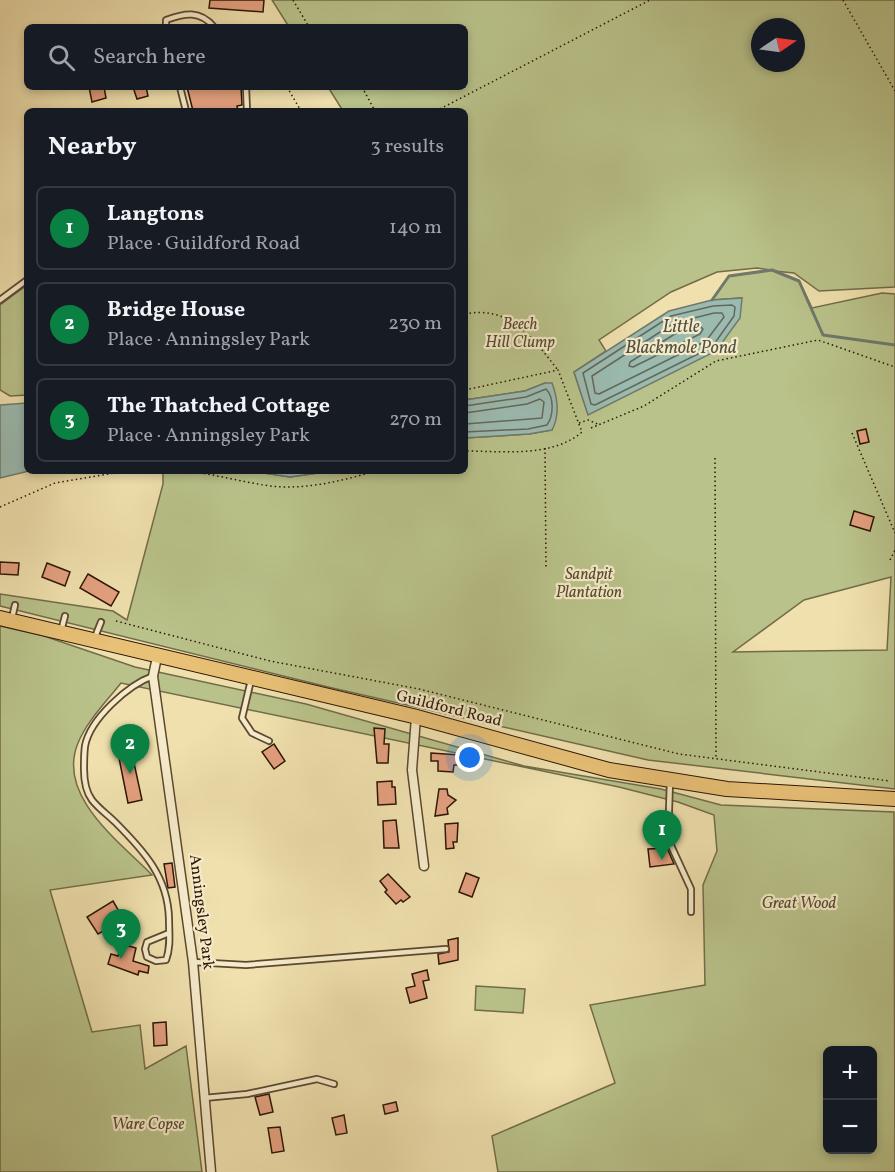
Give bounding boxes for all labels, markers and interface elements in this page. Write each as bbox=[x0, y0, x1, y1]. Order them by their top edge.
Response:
north arrow bbox=[751, 18, 805, 72]
search box bbox=[24, 24, 468, 90]
icon: search bbox=[45, 41, 78, 74]
text: Search here bbox=[93, 42, 206, 73]
text: Nearby bbox=[48, 129, 137, 165]
text: 3 results bbox=[370, 133, 444, 161]
text: Langtons bbox=[107, 199, 204, 230]
text: 1 bbox=[65, 214, 74, 242]
text: 140 m bbox=[389, 214, 442, 242]
text: Place · Guildford Road bbox=[107, 230, 300, 258]
text: Bridge House bbox=[107, 295, 245, 326]
text: 2 bbox=[64, 310, 75, 338]
text: 230 m bbox=[388, 310, 442, 338]
park label: Beech Hill Clump bbox=[485, 314, 555, 354]
water label: Little Blackmole Pond bbox=[625, 315, 737, 361]
text: Place · Anningsley Park bbox=[107, 326, 310, 354]
text: The Thatched Cottage bbox=[107, 391, 330, 422]
text: 3 bbox=[64, 406, 75, 434]
text: 270 m bbox=[389, 406, 442, 434]
text: Place · Anningsley Park bbox=[107, 422, 310, 450]
park label: Sandpit Plantation bbox=[556, 564, 622, 604]
street label: Guildford Road bbox=[394, 685, 504, 733]
pin: 2 bbox=[110, 724, 150, 774]
your location bbox=[455, 743, 484, 772]
pin: 1 bbox=[642, 810, 682, 860]
street label: Anningsley Park bbox=[183, 853, 219, 971]
park label: Great Wood bbox=[762, 893, 837, 915]
pin: 3 bbox=[102, 910, 140, 959]
map controls bbox=[823, 1046, 877, 1154]
button: + bbox=[823, 1046, 877, 1100]
button: − bbox=[823, 1100, 877, 1154]
park label: Ware Copse bbox=[112, 1114, 184, 1136]

